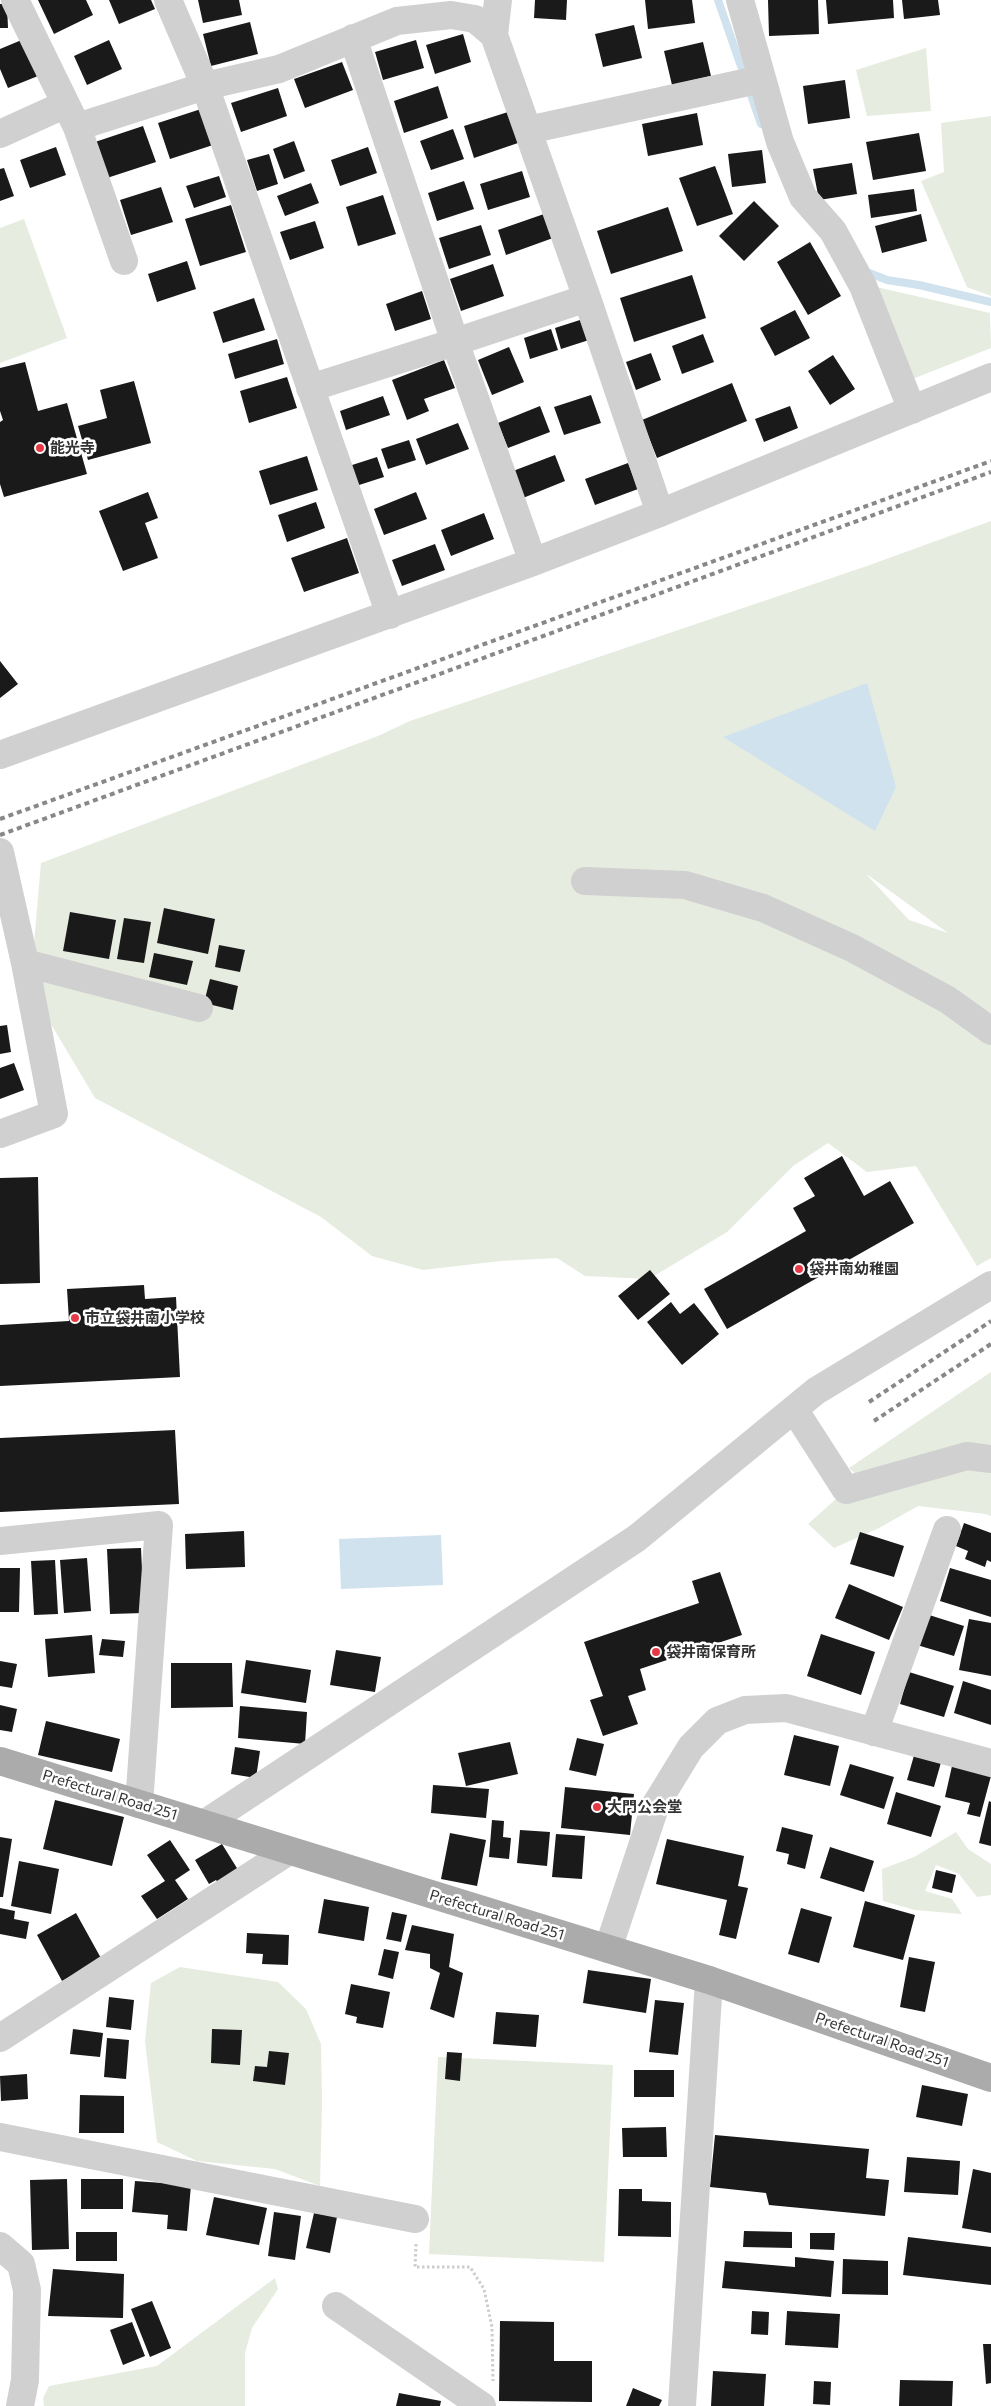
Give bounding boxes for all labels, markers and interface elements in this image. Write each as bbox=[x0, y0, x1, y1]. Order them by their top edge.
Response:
place label: 能光寺 bbox=[50, 439, 95, 457]
marker: 能光寺 bbox=[34, 442, 46, 454]
place label: 袋井南幼稚園 bbox=[809, 1260, 899, 1278]
marker: 袋井南幼稚園 bbox=[793, 1263, 805, 1275]
place label: 市立袋井南小学校 bbox=[85, 1309, 205, 1327]
marker: 市立袋井南小学校 bbox=[69, 1312, 81, 1324]
place label: 袋井南保育所 bbox=[666, 1643, 756, 1661]
marker: 袋井南保育所 bbox=[650, 1646, 662, 1658]
street label: Prefectural Road 251 bbox=[40, 1766, 180, 1824]
place label: 大門公会堂 bbox=[607, 1798, 682, 1816]
marker: 大門公会堂 bbox=[591, 1801, 603, 1813]
street label: Prefectural Road 251 bbox=[427, 1886, 567, 1944]
street label: Prefectural Road 251 bbox=[813, 2009, 951, 2071]

